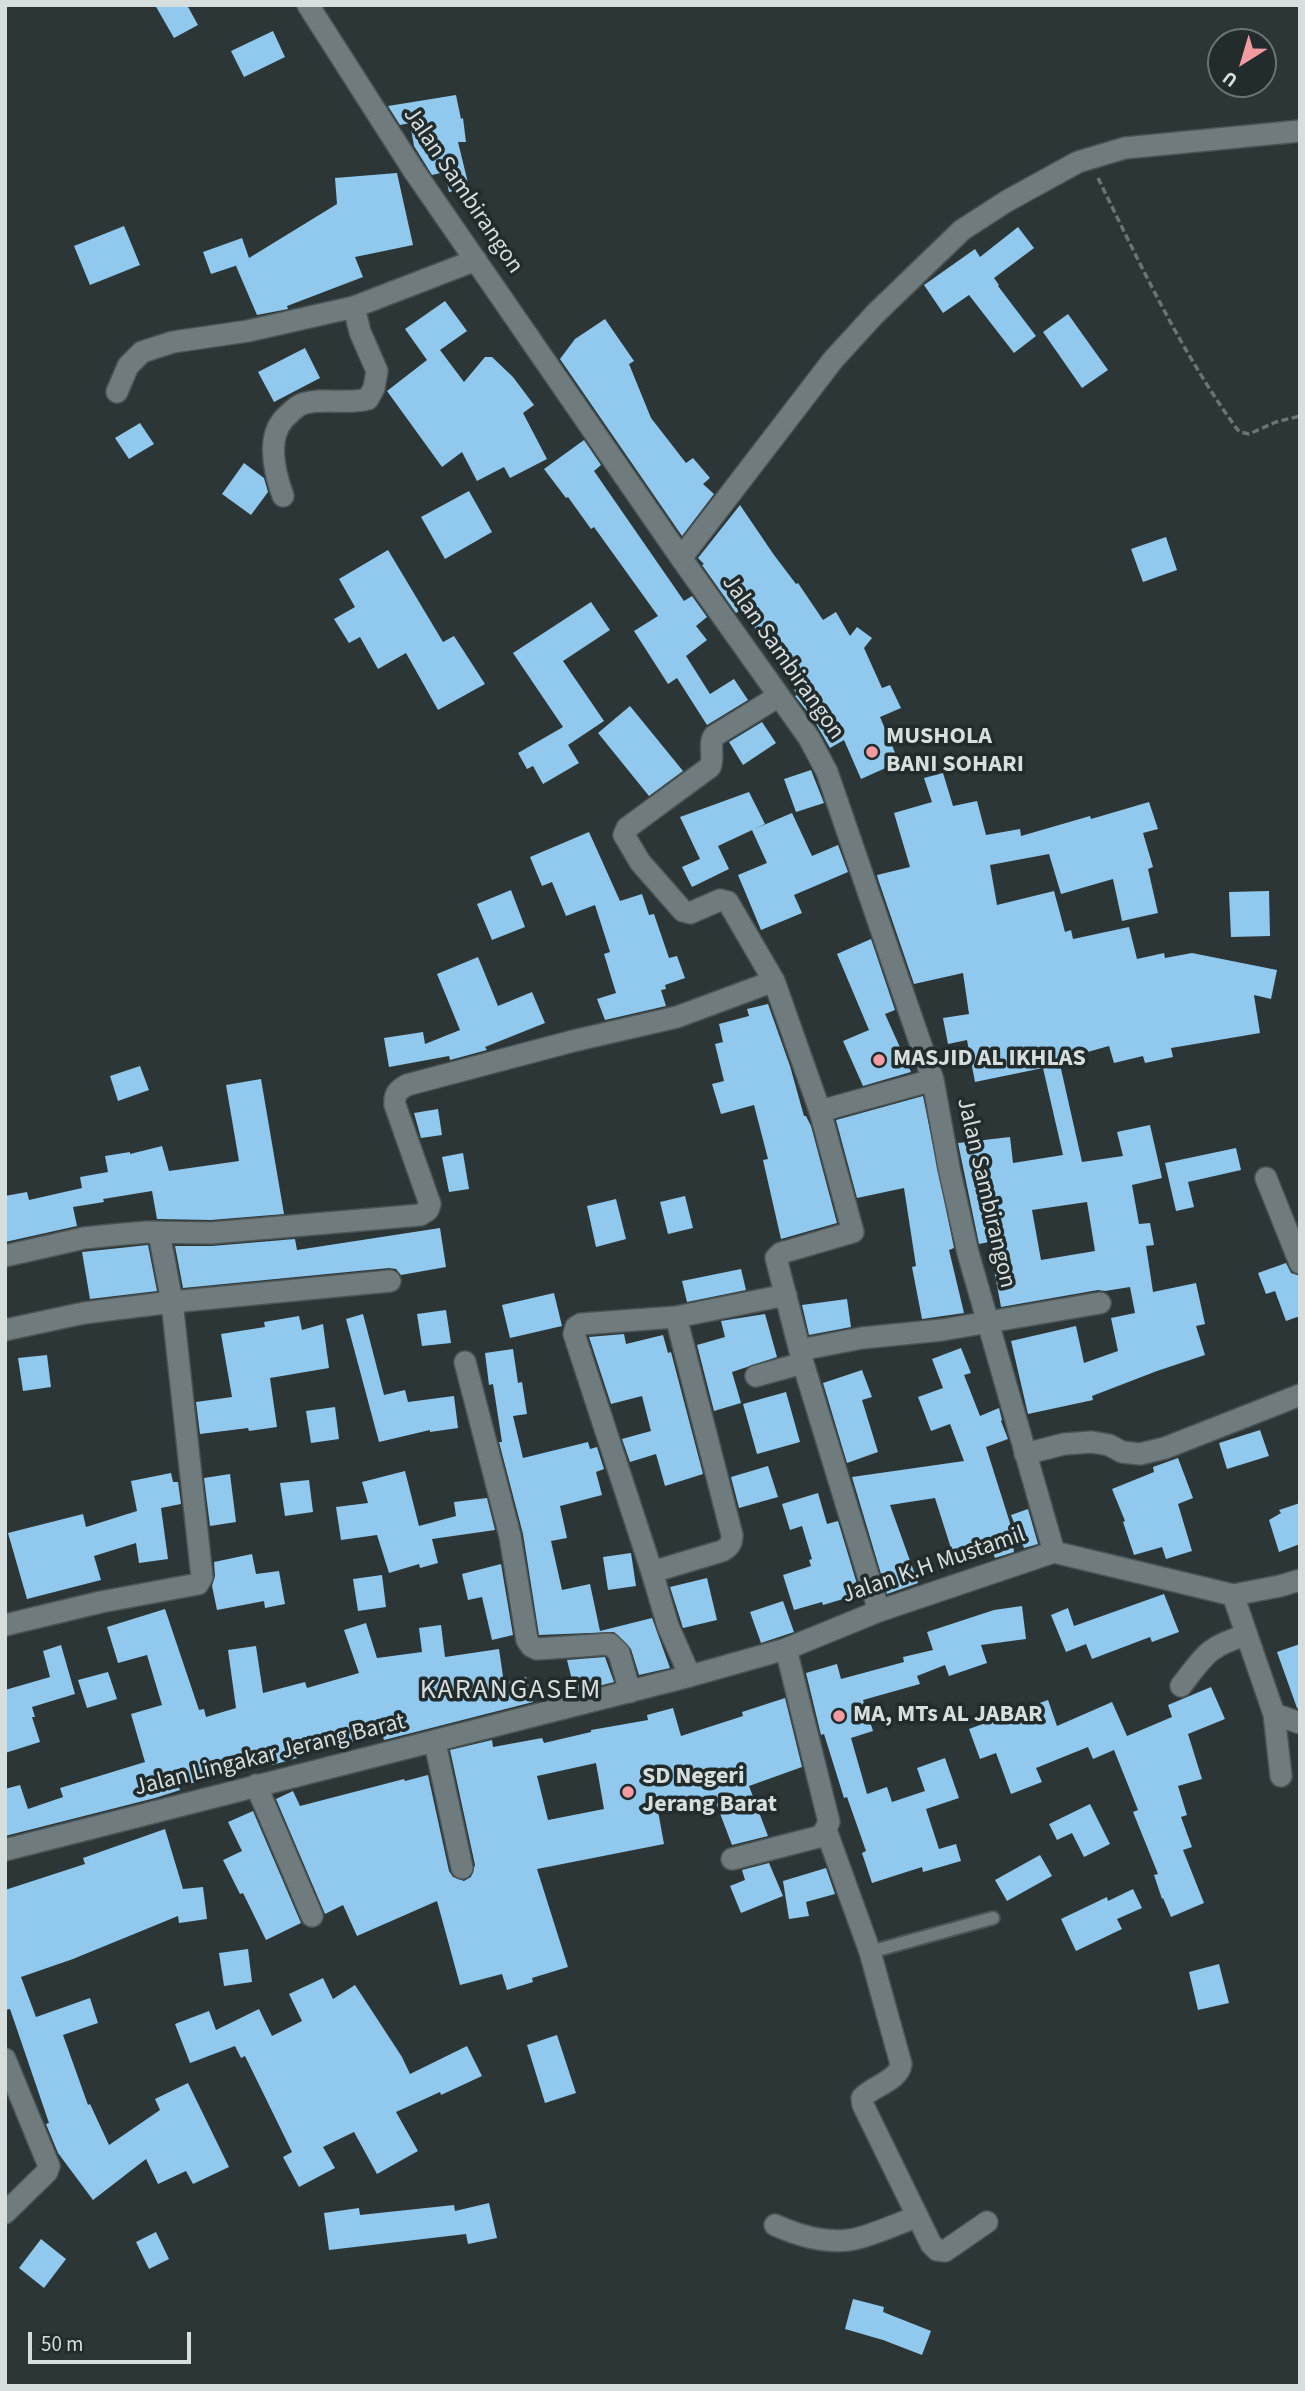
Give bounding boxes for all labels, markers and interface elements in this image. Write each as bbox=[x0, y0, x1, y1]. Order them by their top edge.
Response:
north arrow bbox=[1207, 28, 1277, 98]
text: U bbox=[1217, 64, 1243, 93]
street label: Jalan Sambirangon bbox=[396, 102, 528, 280]
street label: Jalan Sambirangon bbox=[714, 570, 850, 746]
place label: MUSHOLA BANI SOHARI bbox=[886, 724, 1024, 780]
marker: MUSHOLA BANI SOHARI bbox=[864, 744, 880, 760]
place label: MASJID AL IKHLAS bbox=[893, 1046, 1086, 1074]
marker: MASJID AL IKHLAS bbox=[871, 1052, 887, 1068]
street label: Jalan Sambirangon bbox=[949, 1095, 1021, 1291]
street label: Jalan K.H Mustamil bbox=[839, 1521, 1029, 1611]
district label: KARANGASEM bbox=[421, 1675, 601, 1709]
place label: MA, MTs AL JABAR bbox=[853, 1702, 1043, 1730]
street label: Jalan Lingakar Jerang Barat bbox=[132, 1708, 408, 1804]
marker: MA, MTs AL JABAR bbox=[831, 1708, 847, 1724]
place label: SD Negeri Jerang Barat bbox=[642, 1764, 777, 1820]
marker: SD Negeri Jerang Barat bbox=[620, 1784, 636, 1800]
scale bar bbox=[32, 2318, 194, 2362]
text: 50 m bbox=[41, 2329, 83, 2359]

